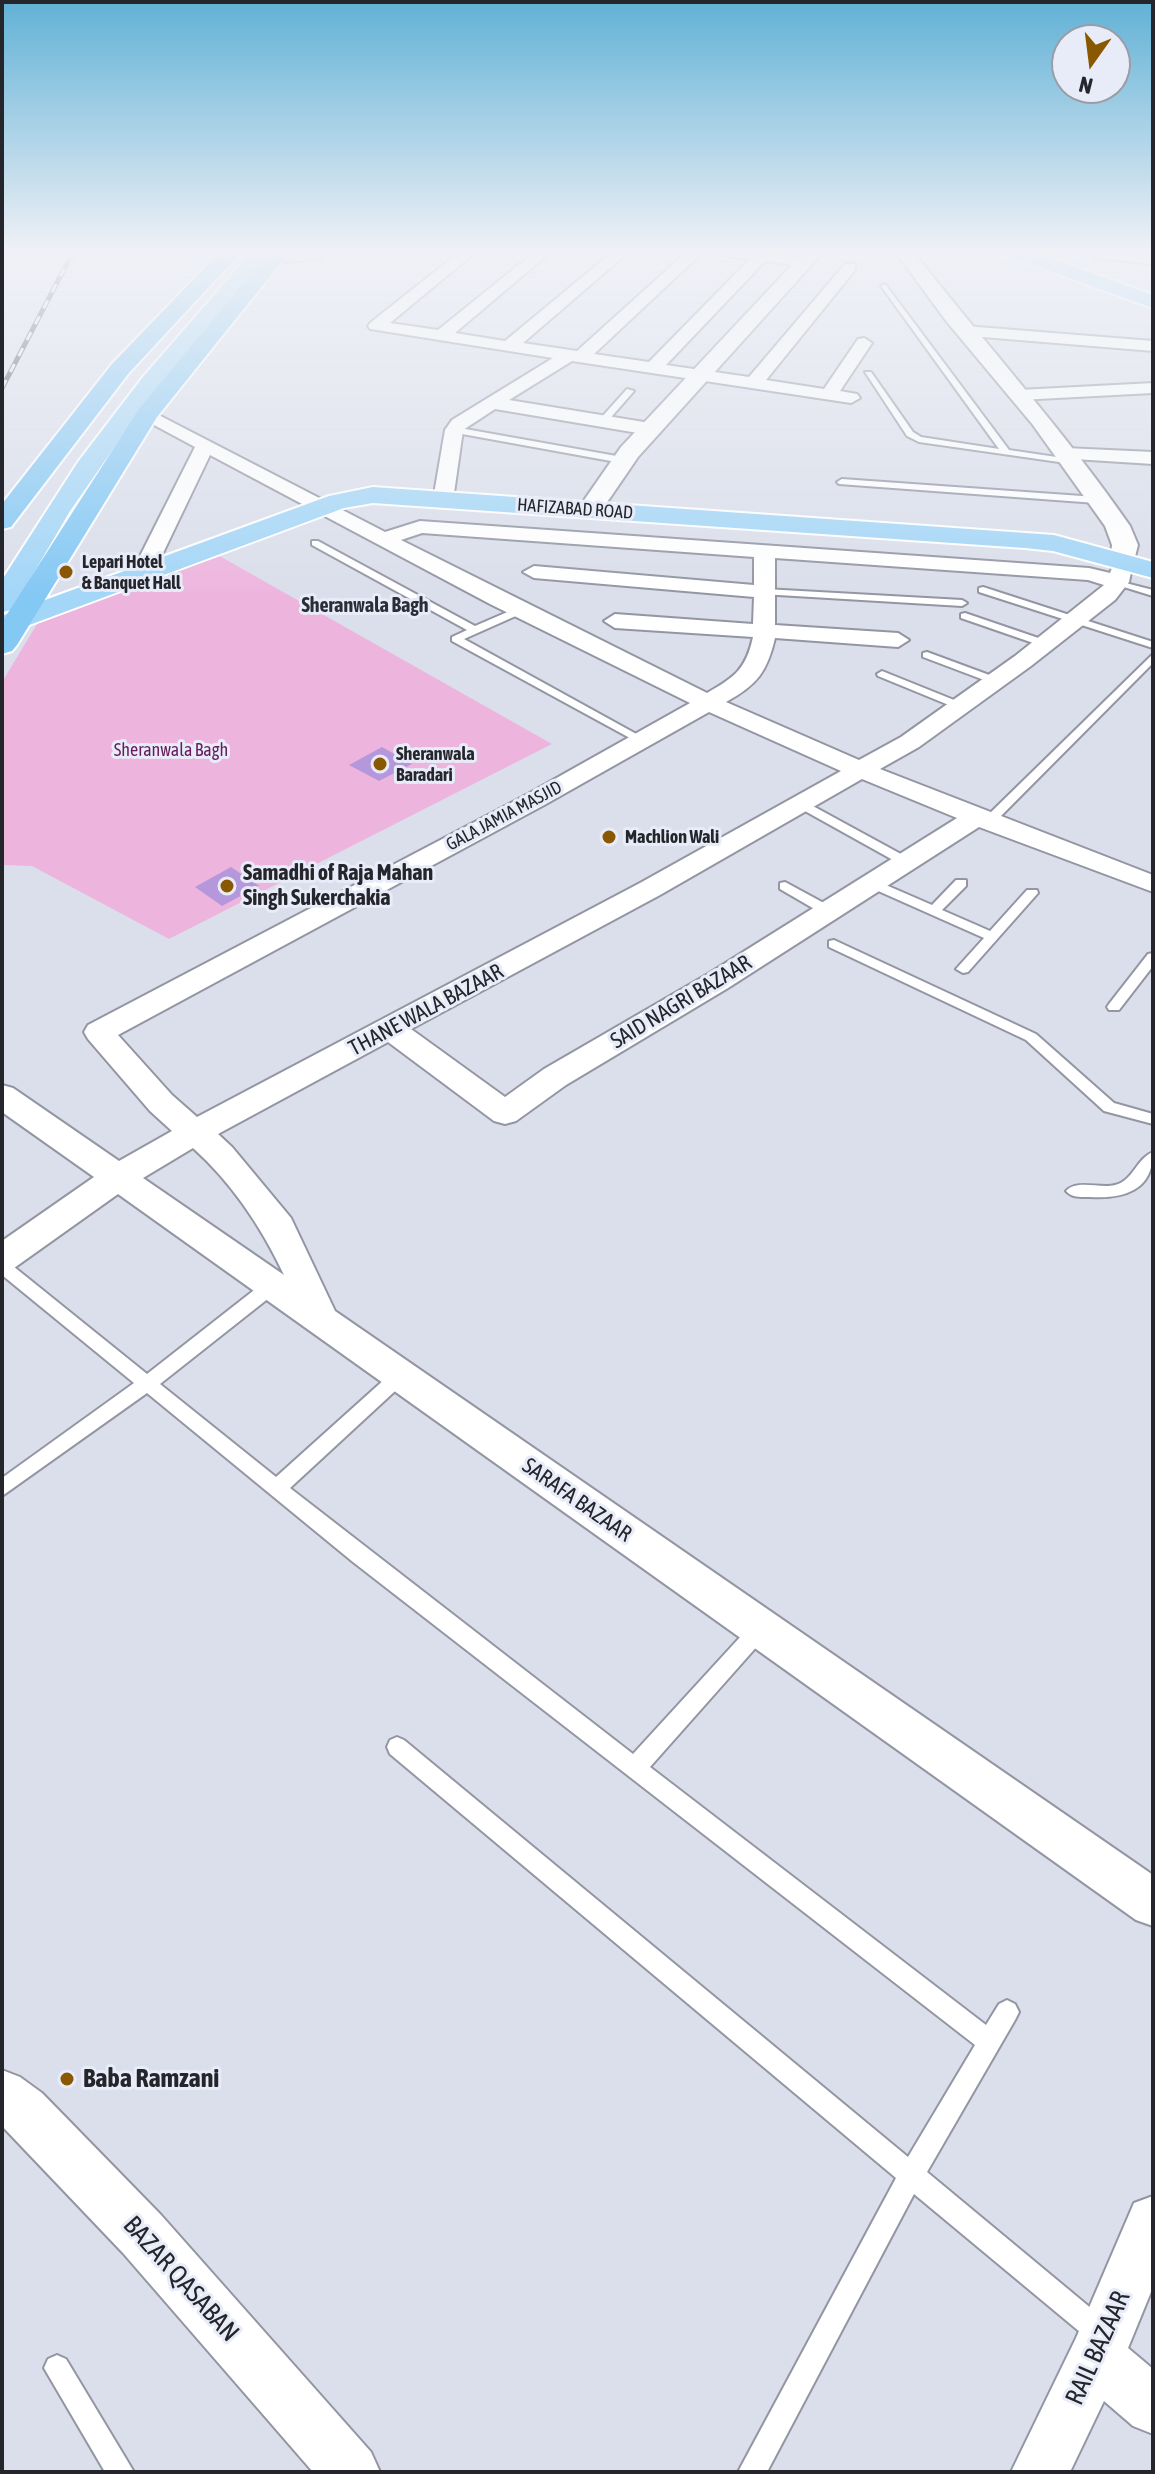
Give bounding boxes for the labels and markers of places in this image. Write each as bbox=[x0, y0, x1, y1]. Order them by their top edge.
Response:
place label: Lepari Hotel & Banquet Hall bbox=[82, 551, 181, 594]
marker: Lepari Hotel & Banquet Hall bbox=[57, 563, 75, 581]
place label: Sheranwala Baradari bbox=[396, 743, 475, 786]
marker: Sheranwala Baradari bbox=[371, 755, 389, 773]
place label: Machlion Wali bbox=[625, 826, 719, 848]
marker: Machlion Wali bbox=[600, 828, 618, 846]
place label: Samadhi of Raja Mahan Singh Sukerchakia bbox=[243, 860, 433, 912]
marker: Samadhi of Raja Mahan Singh Sukerchakia bbox=[218, 877, 236, 895]
place label: Baba Ramzani bbox=[83, 2063, 219, 2095]
marker: Baba Ramzani bbox=[58, 2070, 76, 2088]

